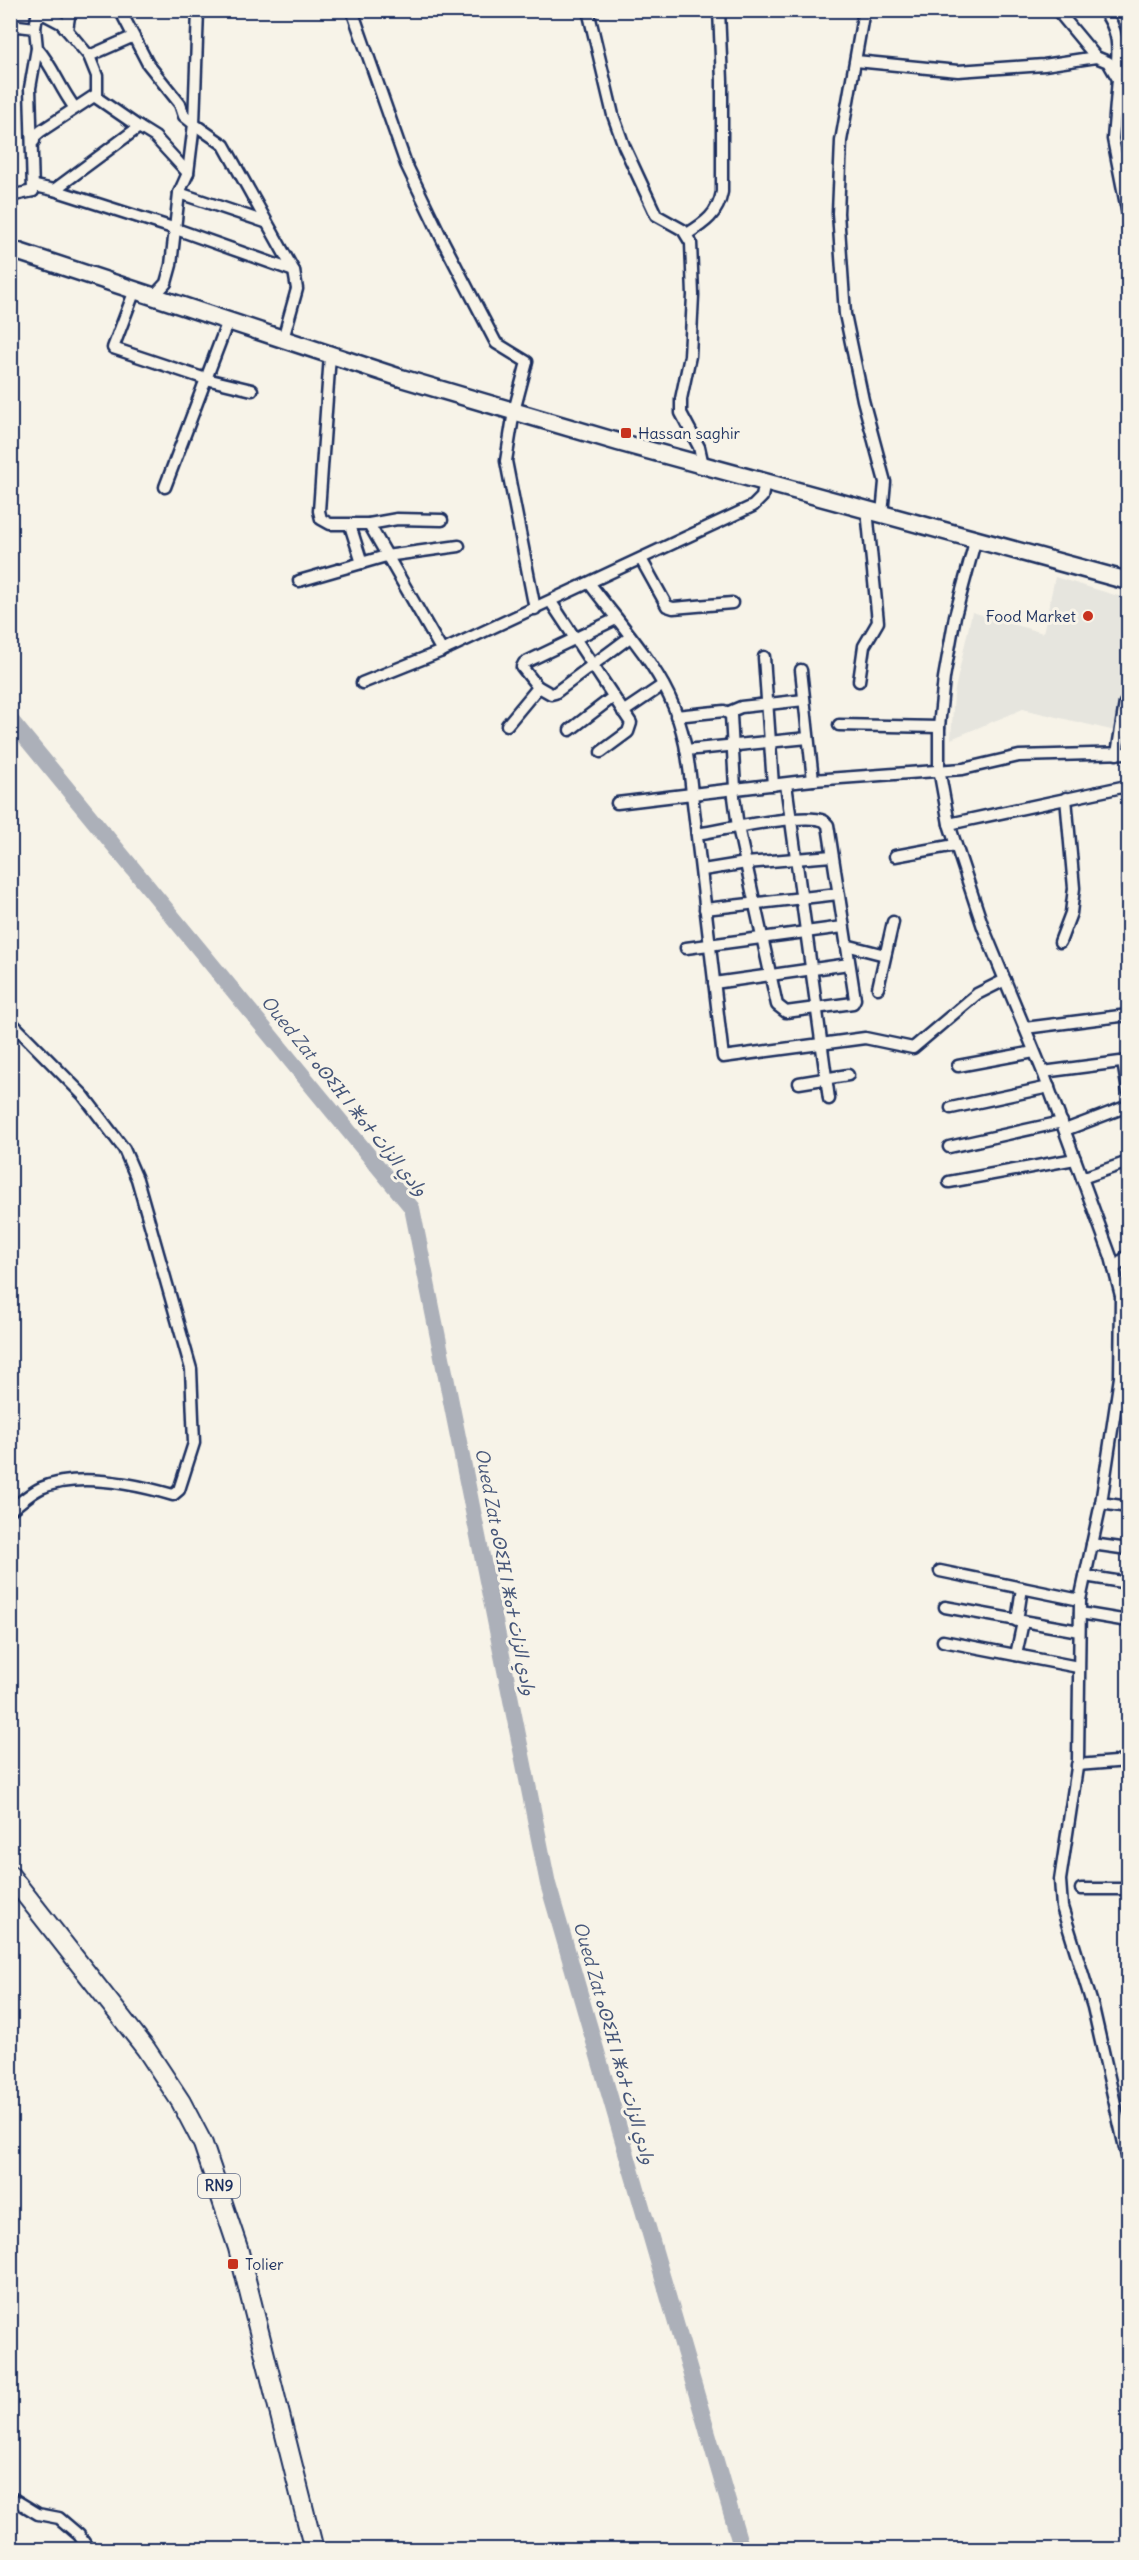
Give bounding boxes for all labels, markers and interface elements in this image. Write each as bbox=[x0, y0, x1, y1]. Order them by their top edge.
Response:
place label: Hassan saghir bbox=[638, 423, 740, 443]
marker: Hassan saghir bbox=[619, 426, 633, 440]
place label: Food Market bbox=[986, 606, 1077, 626]
marker: Food Market bbox=[1081, 609, 1095, 623]
water label: Oued Zat ⴰⵙⵉⴼ ⵏ ⵥⴰⵜ وادي الزات bbox=[255, 991, 433, 1202]
water label: Oued Zat ⴰⵙⵉⴼ ⵏ ⵥⴰⵜ وادي الزات bbox=[468, 1446, 541, 1699]
water label: Oued Zat ⴰⵙⵉⴼ ⵏ ⵥⴰⵜ وادي الزات bbox=[567, 1919, 660, 2168]
road number: RN9 bbox=[198, 2174, 240, 2198]
place label: Tolier bbox=[245, 2254, 284, 2274]
marker: Tolier bbox=[226, 2257, 240, 2271]

